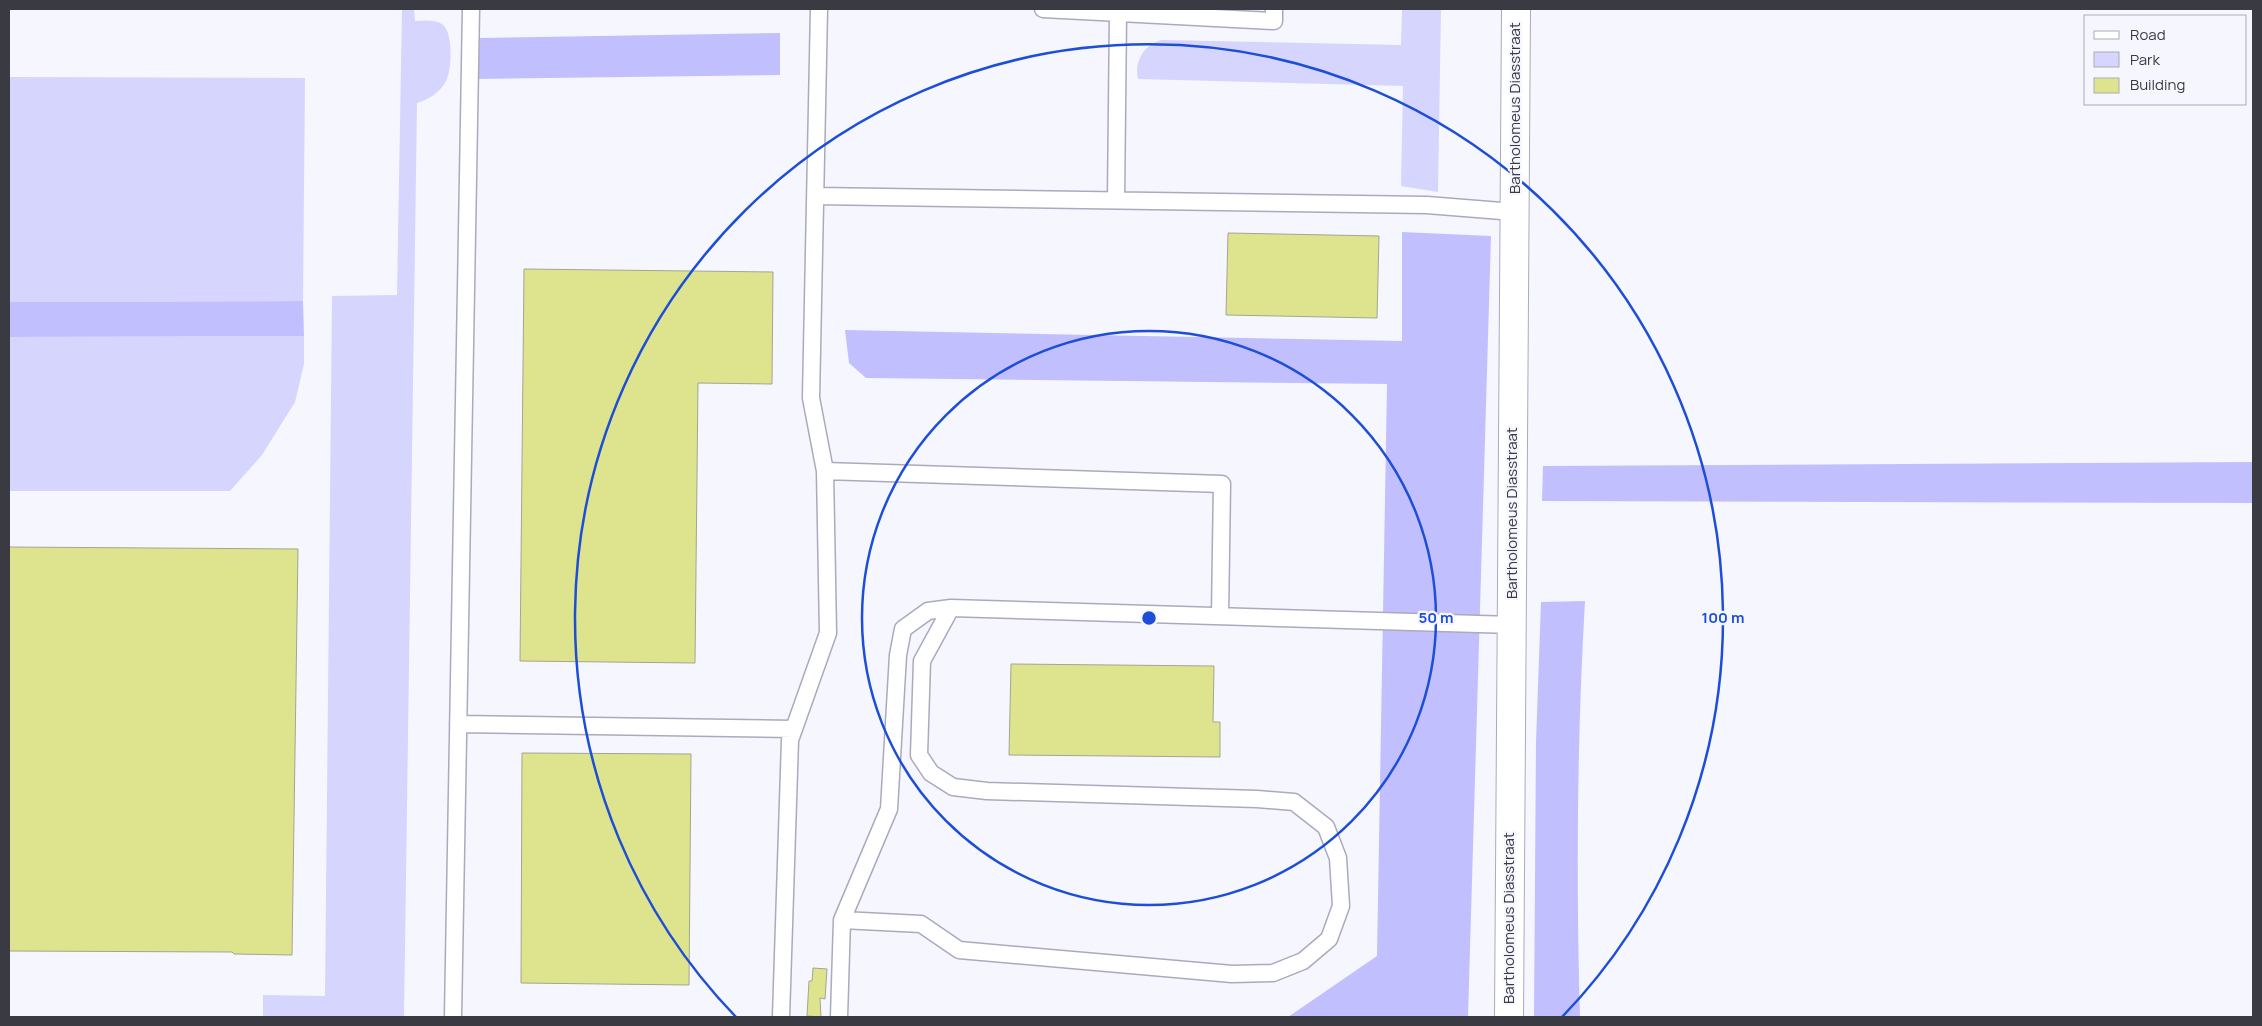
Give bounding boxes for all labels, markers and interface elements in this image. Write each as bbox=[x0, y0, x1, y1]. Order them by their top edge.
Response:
legend bbox=[2084, 15, 2247, 105]
street label: Bartholomeus Diasstraat bbox=[1504, 22, 1525, 194]
text: Road bbox=[2130, 24, 2166, 45]
text: Park bbox=[2130, 49, 2160, 70]
text: Building bbox=[2130, 74, 2185, 95]
street label: Bartholomeus Diasstraat bbox=[1501, 427, 1522, 599]
text: 50 m bbox=[1418, 607, 1454, 628]
text: 100 m bbox=[1702, 607, 1744, 628]
centre of rings bbox=[1140, 609, 1158, 627]
street label: Bartholomeus Diasstraat bbox=[1498, 832, 1519, 1004]

